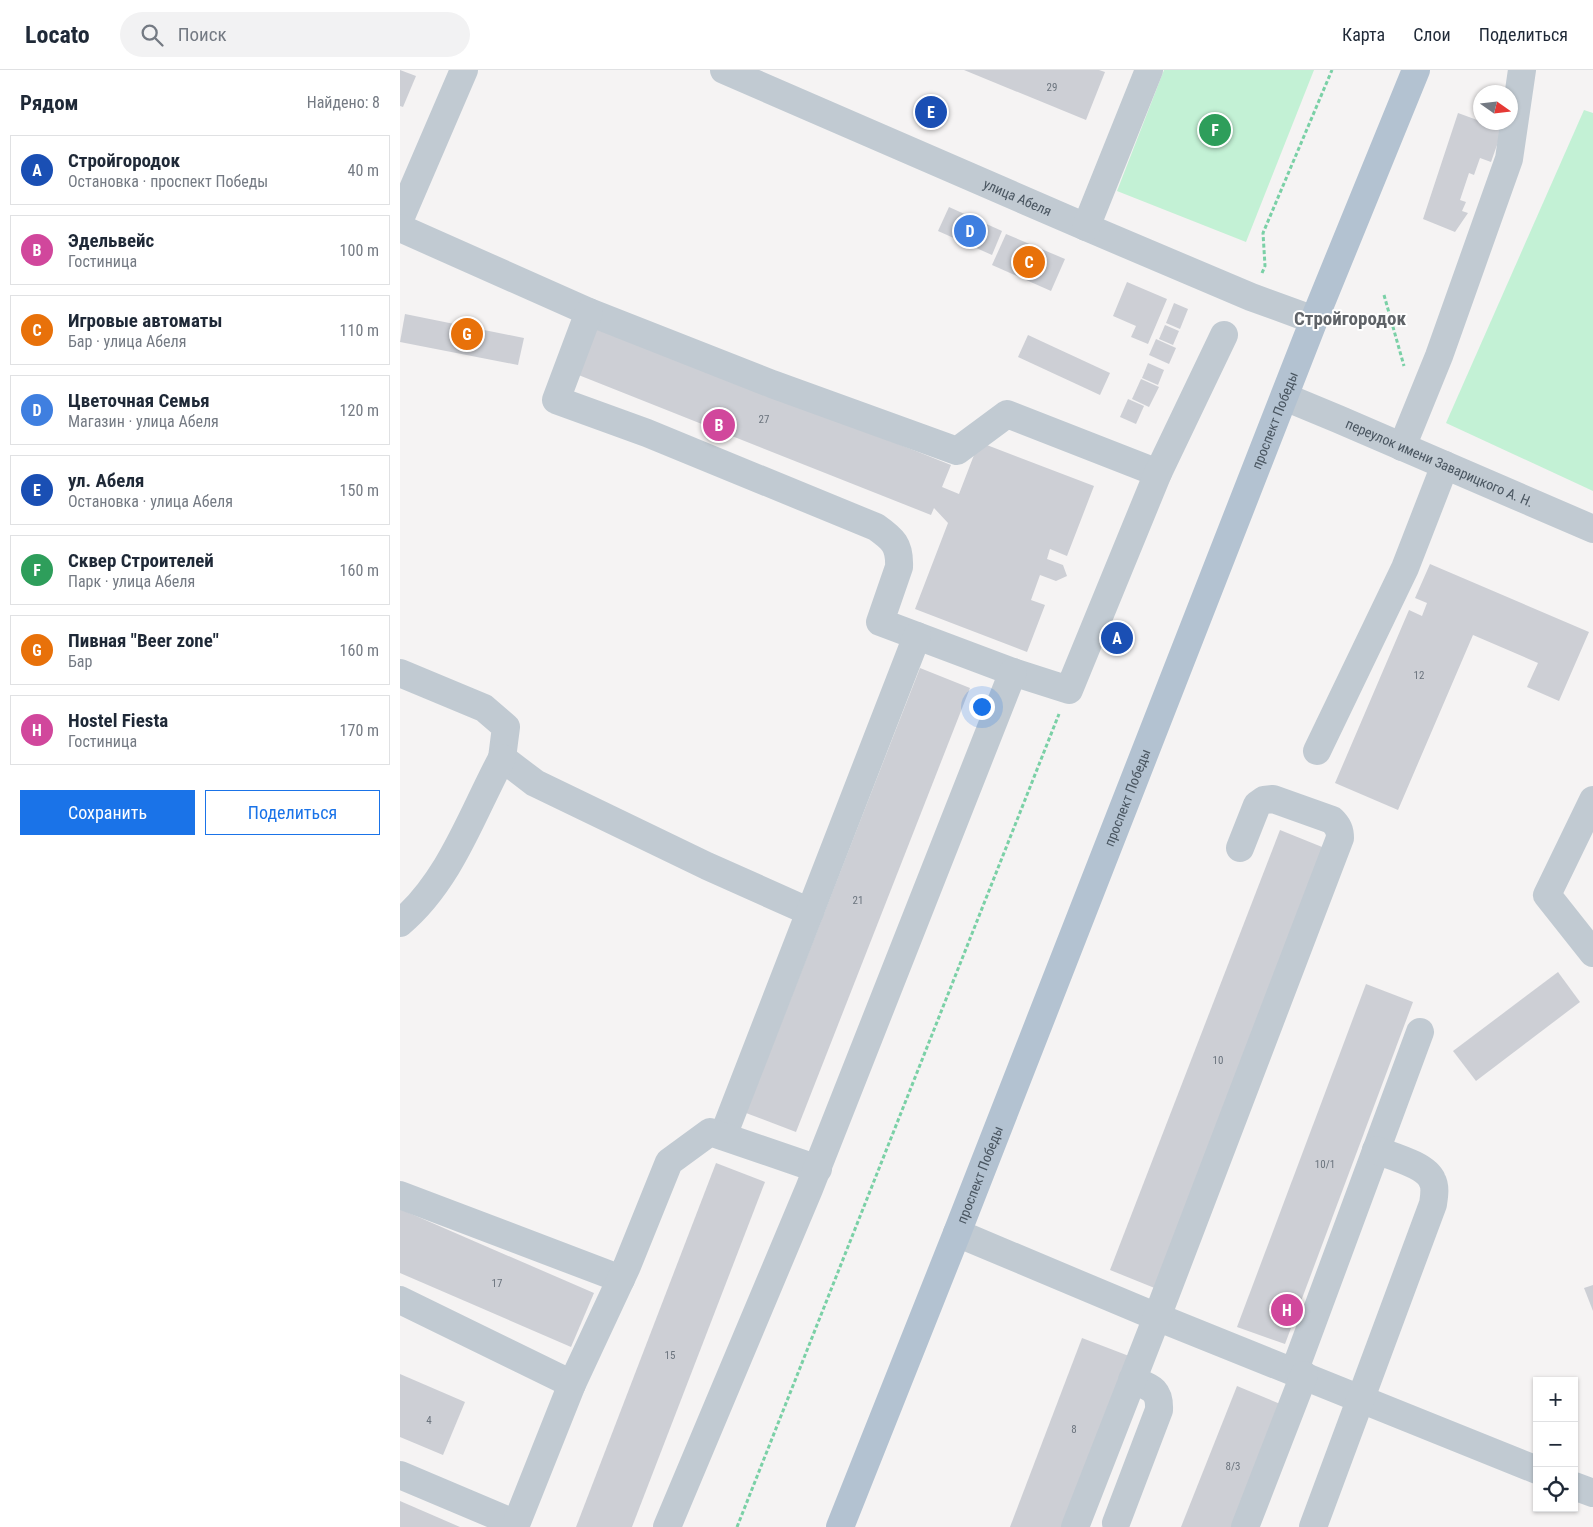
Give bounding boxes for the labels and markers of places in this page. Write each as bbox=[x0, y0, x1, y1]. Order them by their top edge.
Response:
pin: E bbox=[915, 93, 947, 131]
pin: F bbox=[1199, 111, 1231, 149]
pin: D bbox=[954, 212, 986, 250]
pin: C bbox=[1013, 243, 1045, 281]
pin: G bbox=[451, 315, 483, 353]
pin: B bbox=[703, 406, 735, 444]
pin: A bbox=[1101, 619, 1133, 657]
pin: H bbox=[1271, 1291, 1303, 1329]

